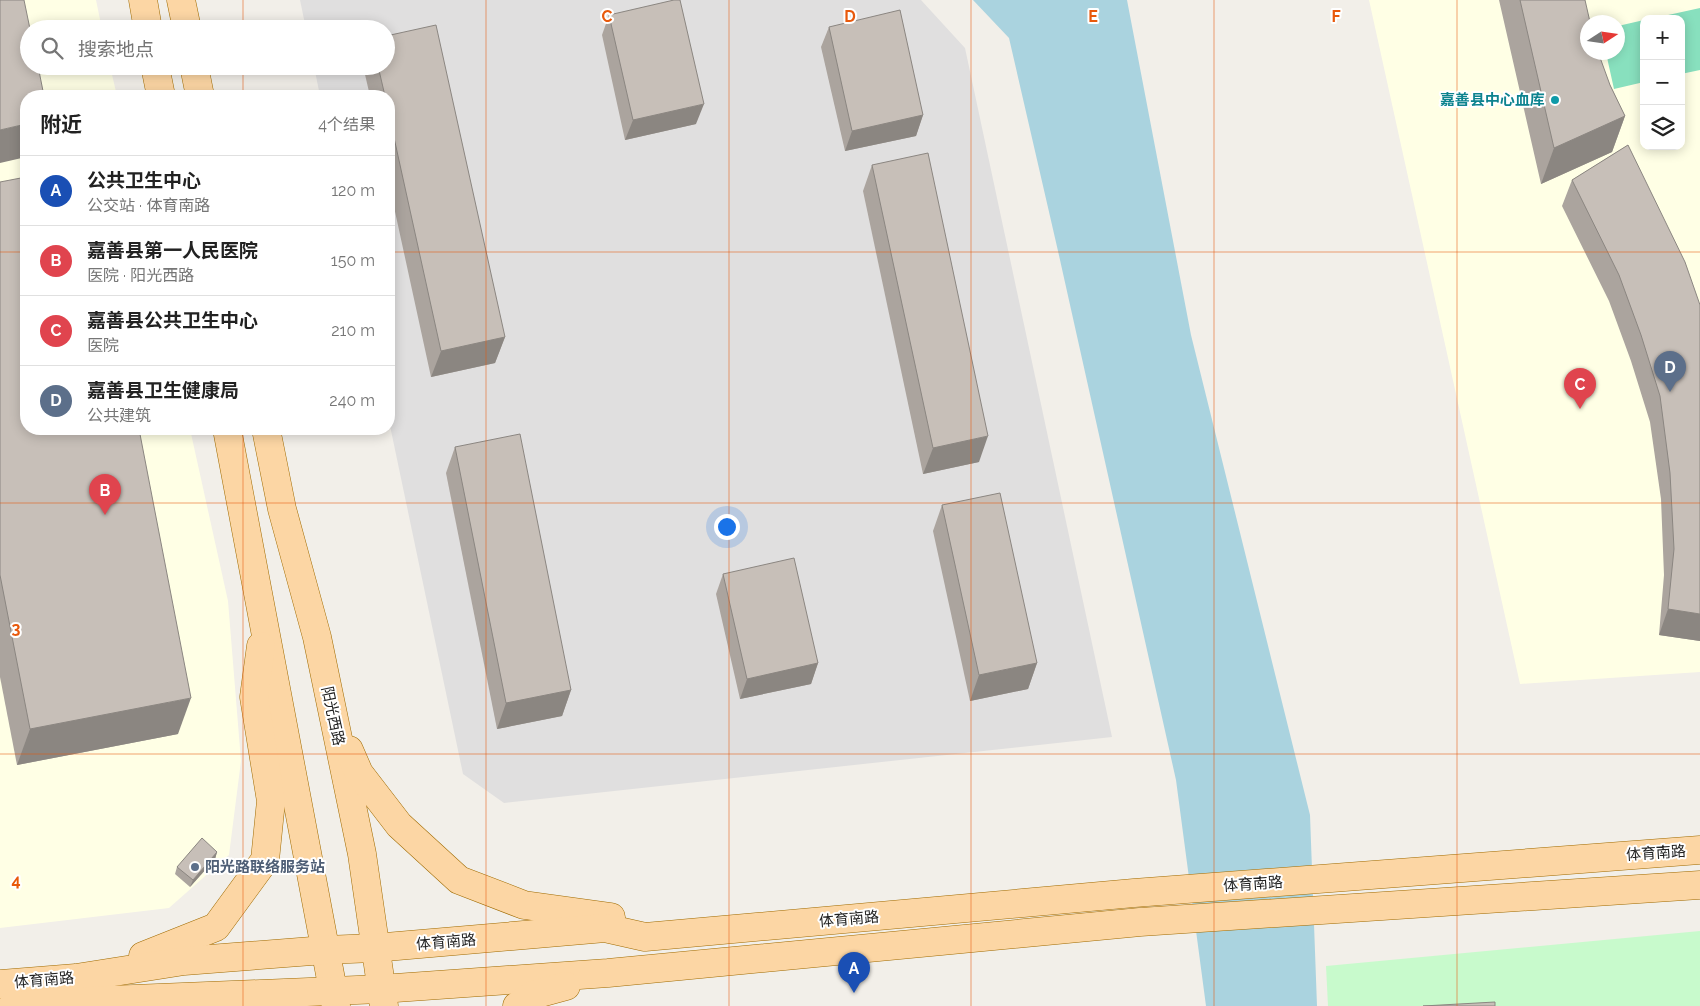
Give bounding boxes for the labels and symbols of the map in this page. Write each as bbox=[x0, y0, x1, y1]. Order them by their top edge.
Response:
text: C bbox=[602, 7, 613, 26]
text: D bbox=[844, 7, 856, 26]
text: E bbox=[1088, 7, 1098, 26]
text: F bbox=[1331, 7, 1341, 26]
north arrow bbox=[1580, 15, 1625, 60]
place label: 嘉善县中心血库 bbox=[1440, 91, 1545, 109]
marker: 嘉善县中心血库 bbox=[1549, 94, 1561, 106]
pin: D bbox=[1654, 351, 1686, 392]
pin: C bbox=[1564, 368, 1596, 409]
pin: B bbox=[89, 474, 121, 515]
your location bbox=[714, 514, 740, 540]
text: 3 bbox=[12, 619, 21, 638]
street label: 阳光西路 bbox=[318, 685, 348, 747]
street label: 体育南路 bbox=[1625, 842, 1687, 864]
place label: 阳光路联络服务站 bbox=[205, 858, 325, 876]
marker: 阳光路联络服务站 bbox=[189, 861, 201, 873]
text: 4 bbox=[11, 871, 21, 890]
street label: 体育南路 bbox=[1222, 873, 1284, 895]
street label: 体育南路 bbox=[818, 907, 880, 931]
street label: 体育南路 bbox=[415, 930, 477, 954]
pin: A bbox=[838, 952, 870, 993]
street label: 体育南路 bbox=[13, 968, 75, 992]

